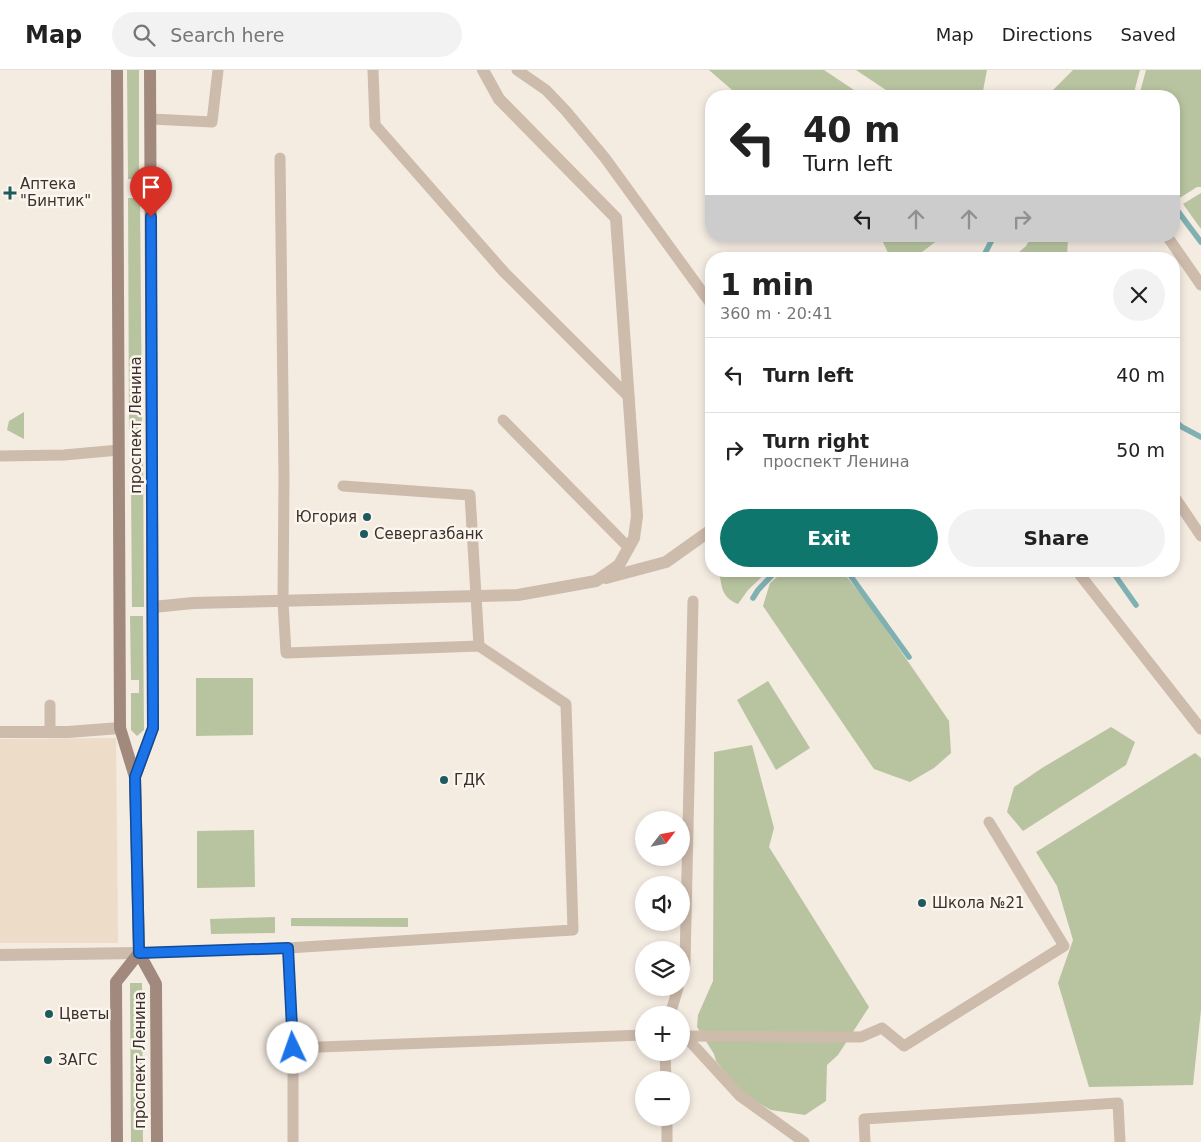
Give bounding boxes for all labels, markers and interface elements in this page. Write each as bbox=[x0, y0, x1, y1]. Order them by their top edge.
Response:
search box bbox=[112, 12, 462, 57]
text: Map bbox=[25, 21, 82, 49]
icon: search bbox=[130, 21, 158, 49]
text: Search here bbox=[170, 24, 284, 46]
text: Map bbox=[936, 24, 974, 45]
text: Directions bbox=[1002, 24, 1092, 45]
text: Saved bbox=[1120, 24, 1176, 45]
icon: left bbox=[720, 110, 785, 175]
text: 40 m bbox=[803, 110, 900, 150]
text: Turn left bbox=[803, 151, 892, 176]
pin bbox=[130, 166, 172, 217]
icon: arrive bbox=[137, 173, 165, 201]
place label: Аптека "Бинтик" bbox=[20, 175, 91, 210]
marker: Аптека "Бинтик" bbox=[4, 187, 16, 199]
icon: left bbox=[849, 205, 877, 233]
icon: ahead bbox=[902, 205, 930, 233]
icon: ahead bbox=[955, 205, 983, 233]
icon: right bbox=[1008, 205, 1036, 233]
text: 1 min bbox=[720, 267, 814, 302]
button: close bbox=[1113, 269, 1165, 321]
text: 360 m · 20:41 bbox=[720, 304, 833, 323]
street label: проспект Ленина bbox=[127, 356, 145, 494]
icon: left bbox=[720, 361, 748, 389]
text: Turn left bbox=[763, 364, 854, 386]
text: 40 m bbox=[1116, 364, 1165, 386]
text: Turn right bbox=[763, 430, 869, 452]
icon: right bbox=[720, 436, 748, 464]
text: 50 m bbox=[1116, 439, 1165, 461]
text: проспект Ленина bbox=[763, 452, 910, 471]
place label: Югория bbox=[295, 508, 357, 526]
button: Exit bbox=[720, 509, 938, 567]
button: Share bbox=[948, 509, 1165, 567]
marker: Югория bbox=[361, 511, 373, 523]
place label: Севергазбанк bbox=[374, 525, 484, 543]
marker: Севергазбанк bbox=[358, 528, 370, 540]
place label: ГДК bbox=[454, 771, 486, 789]
marker: ГДК bbox=[438, 774, 450, 786]
north arrow bbox=[635, 811, 690, 866]
map controls bbox=[635, 811, 690, 1126]
button: sound bbox=[635, 876, 690, 931]
place label: Школа №21 bbox=[932, 894, 1025, 912]
marker: Школа №21 bbox=[916, 897, 928, 909]
button: layers bbox=[635, 941, 690, 996]
street label: проспект Ленина bbox=[131, 991, 149, 1129]
place label: Цветы bbox=[59, 1005, 109, 1023]
button: + bbox=[635, 1006, 690, 1061]
marker: Цветы bbox=[43, 1008, 55, 1020]
position arrow bbox=[266, 1021, 318, 1073]
place label: ЗАГС bbox=[58, 1051, 98, 1069]
marker: ЗАГС bbox=[42, 1054, 54, 1066]
button: − bbox=[635, 1071, 690, 1126]

